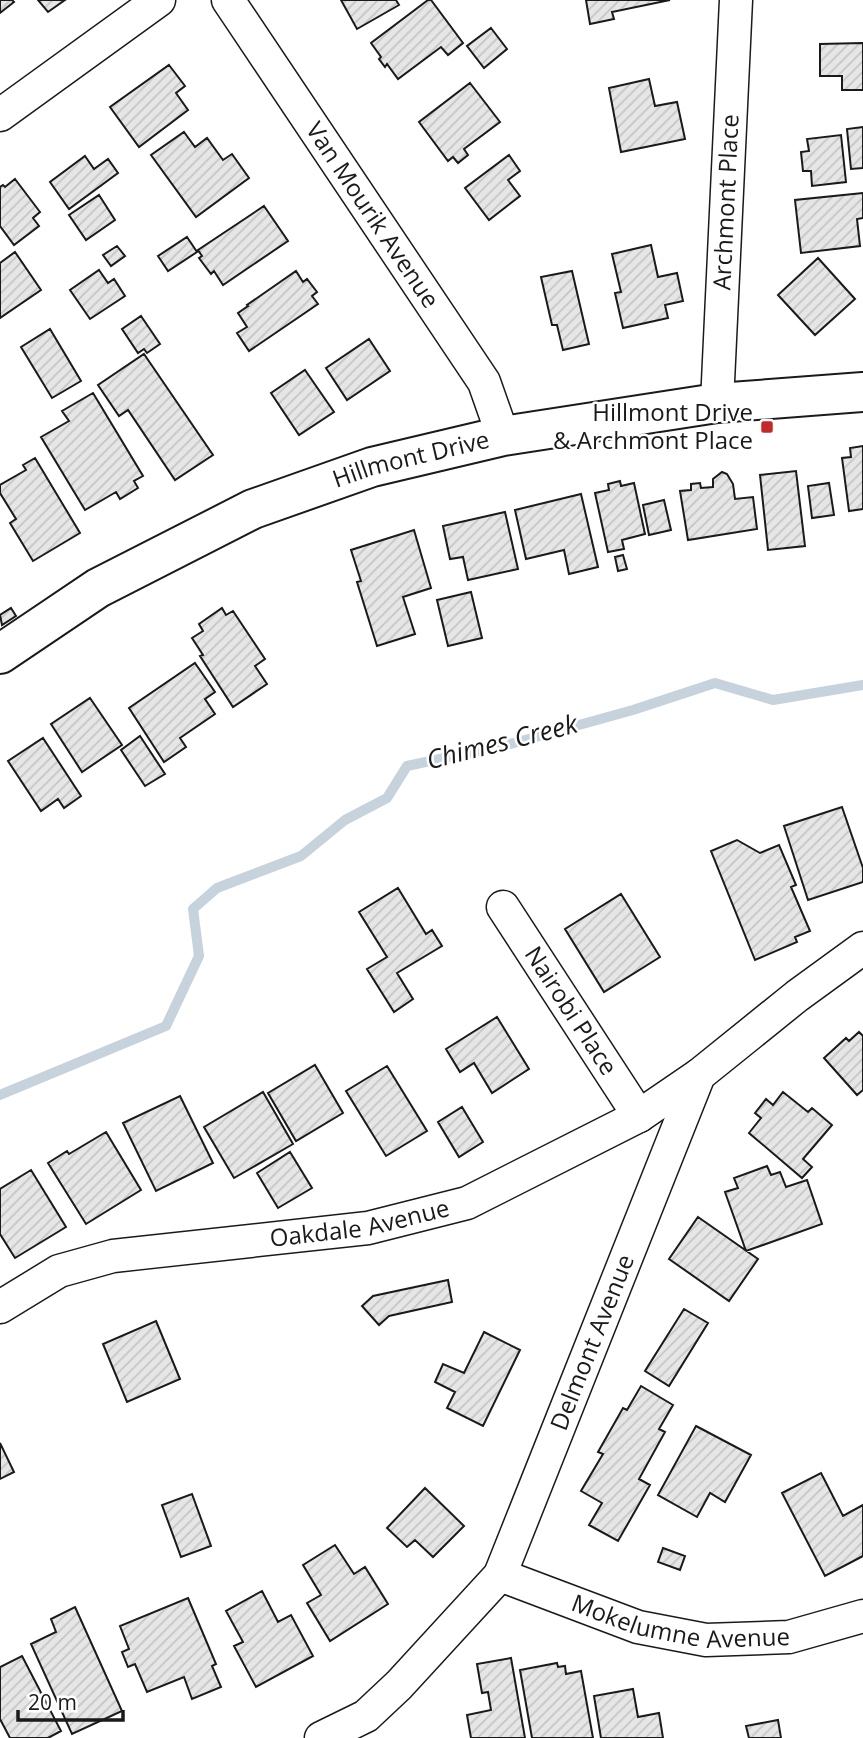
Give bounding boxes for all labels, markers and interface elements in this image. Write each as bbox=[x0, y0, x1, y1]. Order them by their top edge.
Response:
street label: Archmont Place bbox=[704, 113, 746, 291]
street label: Van Mourik Avenue bbox=[299, 115, 448, 314]
place label: Hillmont Drive & Archmont Place bbox=[553, 395, 753, 456]
marker: Hillmont Drive & Archmont Place bbox=[759, 419, 775, 435]
street label: Hillmont Drive bbox=[328, 422, 492, 495]
water label: Chimes Creek bbox=[422, 705, 582, 777]
street label: Nairobi Place bbox=[518, 939, 626, 1081]
street label: Oakdale Avenue bbox=[268, 1190, 452, 1254]
street label: Delmont Avenue bbox=[541, 1249, 641, 1435]
street label: Mokelumne Avenue bbox=[567, 1585, 790, 1655]
scale bar bbox=[18, 1678, 122, 1722]
text: 20 m bbox=[28, 1688, 77, 1716]

